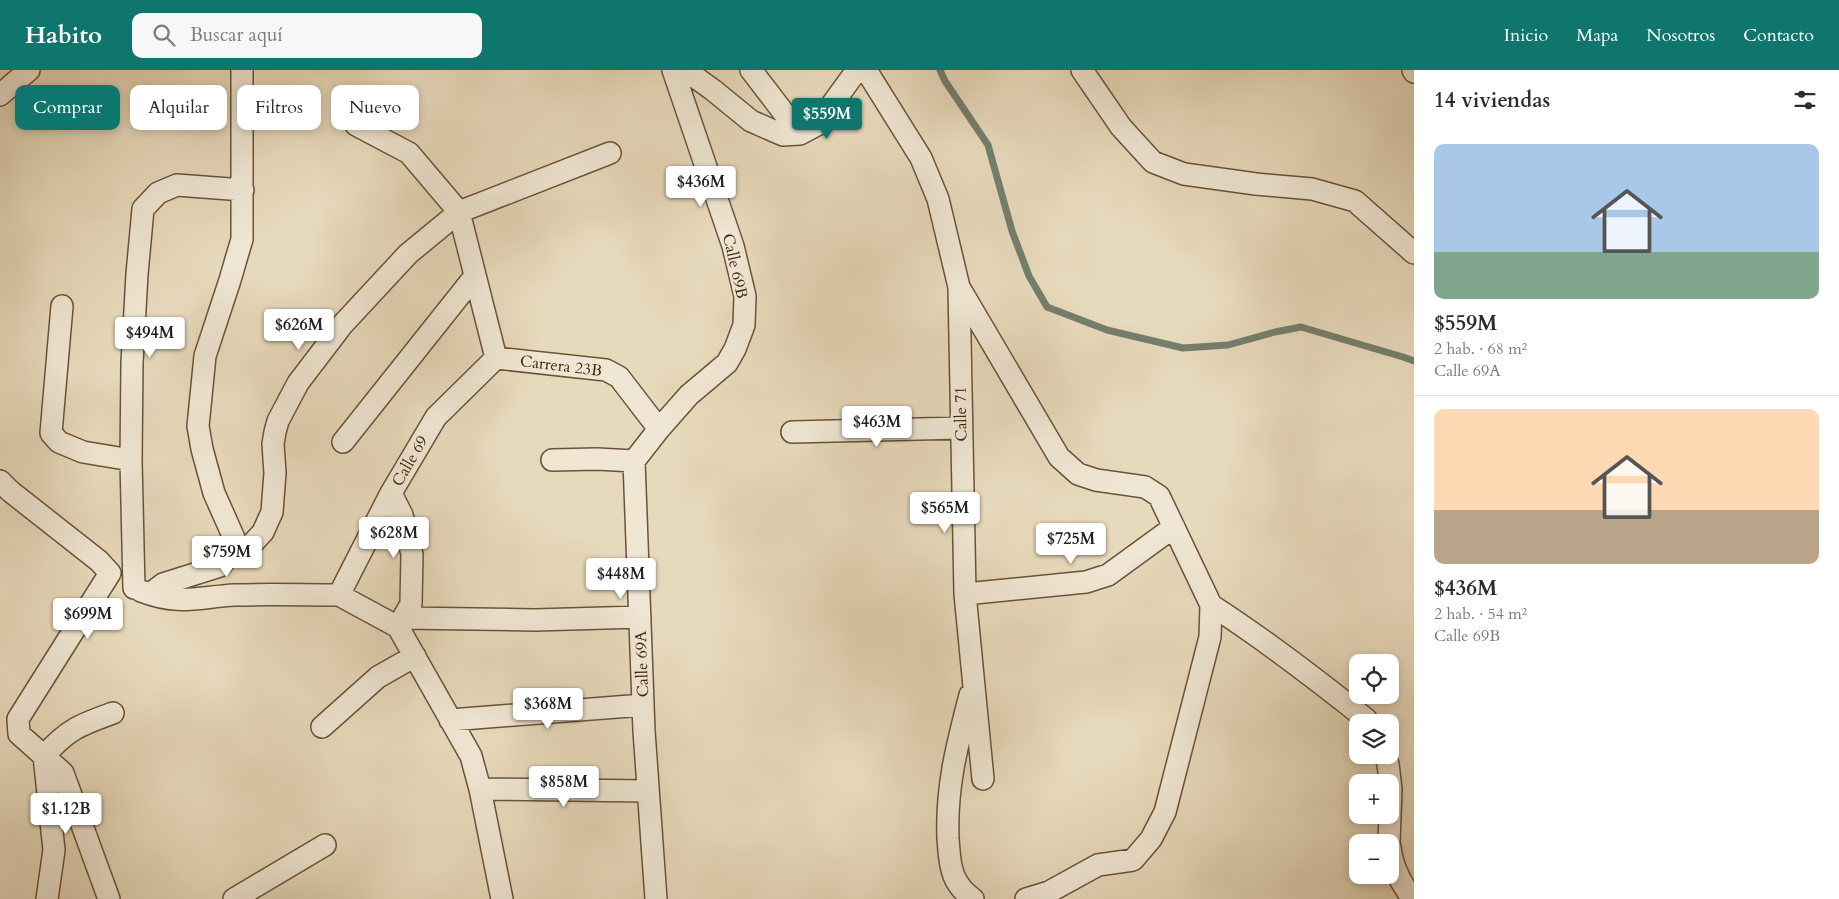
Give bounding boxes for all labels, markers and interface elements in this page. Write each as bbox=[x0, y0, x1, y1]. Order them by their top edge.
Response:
search box bbox=[132, 13, 482, 58]
text: Habito bbox=[25, 19, 102, 52]
icon: search bbox=[150, 21, 178, 49]
text: Buscar aquí bbox=[190, 22, 283, 48]
text: Inicio bbox=[1504, 23, 1548, 48]
text: Mapa bbox=[1576, 23, 1618, 48]
text: Nosotros bbox=[1646, 23, 1715, 48]
text: Contacto bbox=[1743, 23, 1814, 48]
chip: Comprar bbox=[15, 85, 120, 130]
chip: Alquilar bbox=[130, 85, 227, 130]
chip: Filtros bbox=[237, 85, 321, 130]
chip: Nuevo bbox=[331, 85, 419, 130]
text: 14 viviendas bbox=[1434, 86, 1550, 115]
icon: filters bbox=[1791, 86, 1819, 114]
pin: $559M bbox=[792, 98, 862, 140]
text: $559M bbox=[803, 103, 851, 125]
pin: $436M bbox=[666, 166, 736, 208]
text: $436M bbox=[677, 171, 725, 193]
icon: home bbox=[1582, 176, 1672, 266]
street label: Calle 69B bbox=[717, 231, 753, 301]
pin: $626M bbox=[264, 308, 334, 351]
text: $559M bbox=[1434, 309, 1497, 338]
text: $626M bbox=[275, 314, 323, 336]
pin: $494M bbox=[115, 316, 185, 359]
text: $494M bbox=[126, 322, 174, 344]
text: 2 hab. · 68 m² bbox=[1434, 338, 1527, 360]
street label: Carrera 23B bbox=[519, 350, 603, 382]
text: Calle 69A bbox=[1434, 360, 1501, 382]
street label: Calle 71 bbox=[950, 386, 972, 442]
pin: $463M bbox=[842, 406, 912, 448]
text: $463M bbox=[853, 411, 901, 433]
street label: Calle 69 bbox=[387, 432, 433, 490]
icon: home bbox=[1582, 442, 1672, 532]
pin: $565M bbox=[910, 492, 980, 534]
text: $565M bbox=[921, 497, 969, 519]
pin: $628M bbox=[359, 516, 429, 559]
text: $628M bbox=[370, 522, 418, 544]
pin: $725M bbox=[1036, 522, 1106, 565]
text: $725M bbox=[1047, 528, 1095, 550]
pin: $759M bbox=[192, 536, 262, 578]
text: $759M bbox=[203, 541, 251, 563]
pin: $448M bbox=[586, 558, 656, 600]
text: $448M bbox=[597, 563, 645, 585]
text: $436M bbox=[1434, 574, 1497, 603]
pin: $699M bbox=[53, 598, 123, 640]
text: $699M bbox=[64, 603, 112, 625]
text: 2 hab. · 54 m² bbox=[1434, 603, 1527, 625]
text: Calle 69B bbox=[1434, 625, 1500, 647]
street label: Calle 69A bbox=[630, 630, 654, 698]
map controls bbox=[1349, 654, 1399, 884]
button: locate bbox=[1349, 654, 1399, 704]
pin: $368M bbox=[513, 688, 583, 730]
text: $368M bbox=[524, 693, 572, 715]
button: layers bbox=[1349, 714, 1399, 764]
pin: $858M bbox=[529, 766, 599, 808]
text: $858M bbox=[540, 771, 588, 793]
button: + bbox=[1349, 774, 1399, 824]
pin: $1.12B bbox=[25, 792, 107, 835]
text: $1.12B bbox=[42, 798, 91, 820]
button: − bbox=[1349, 834, 1399, 884]

